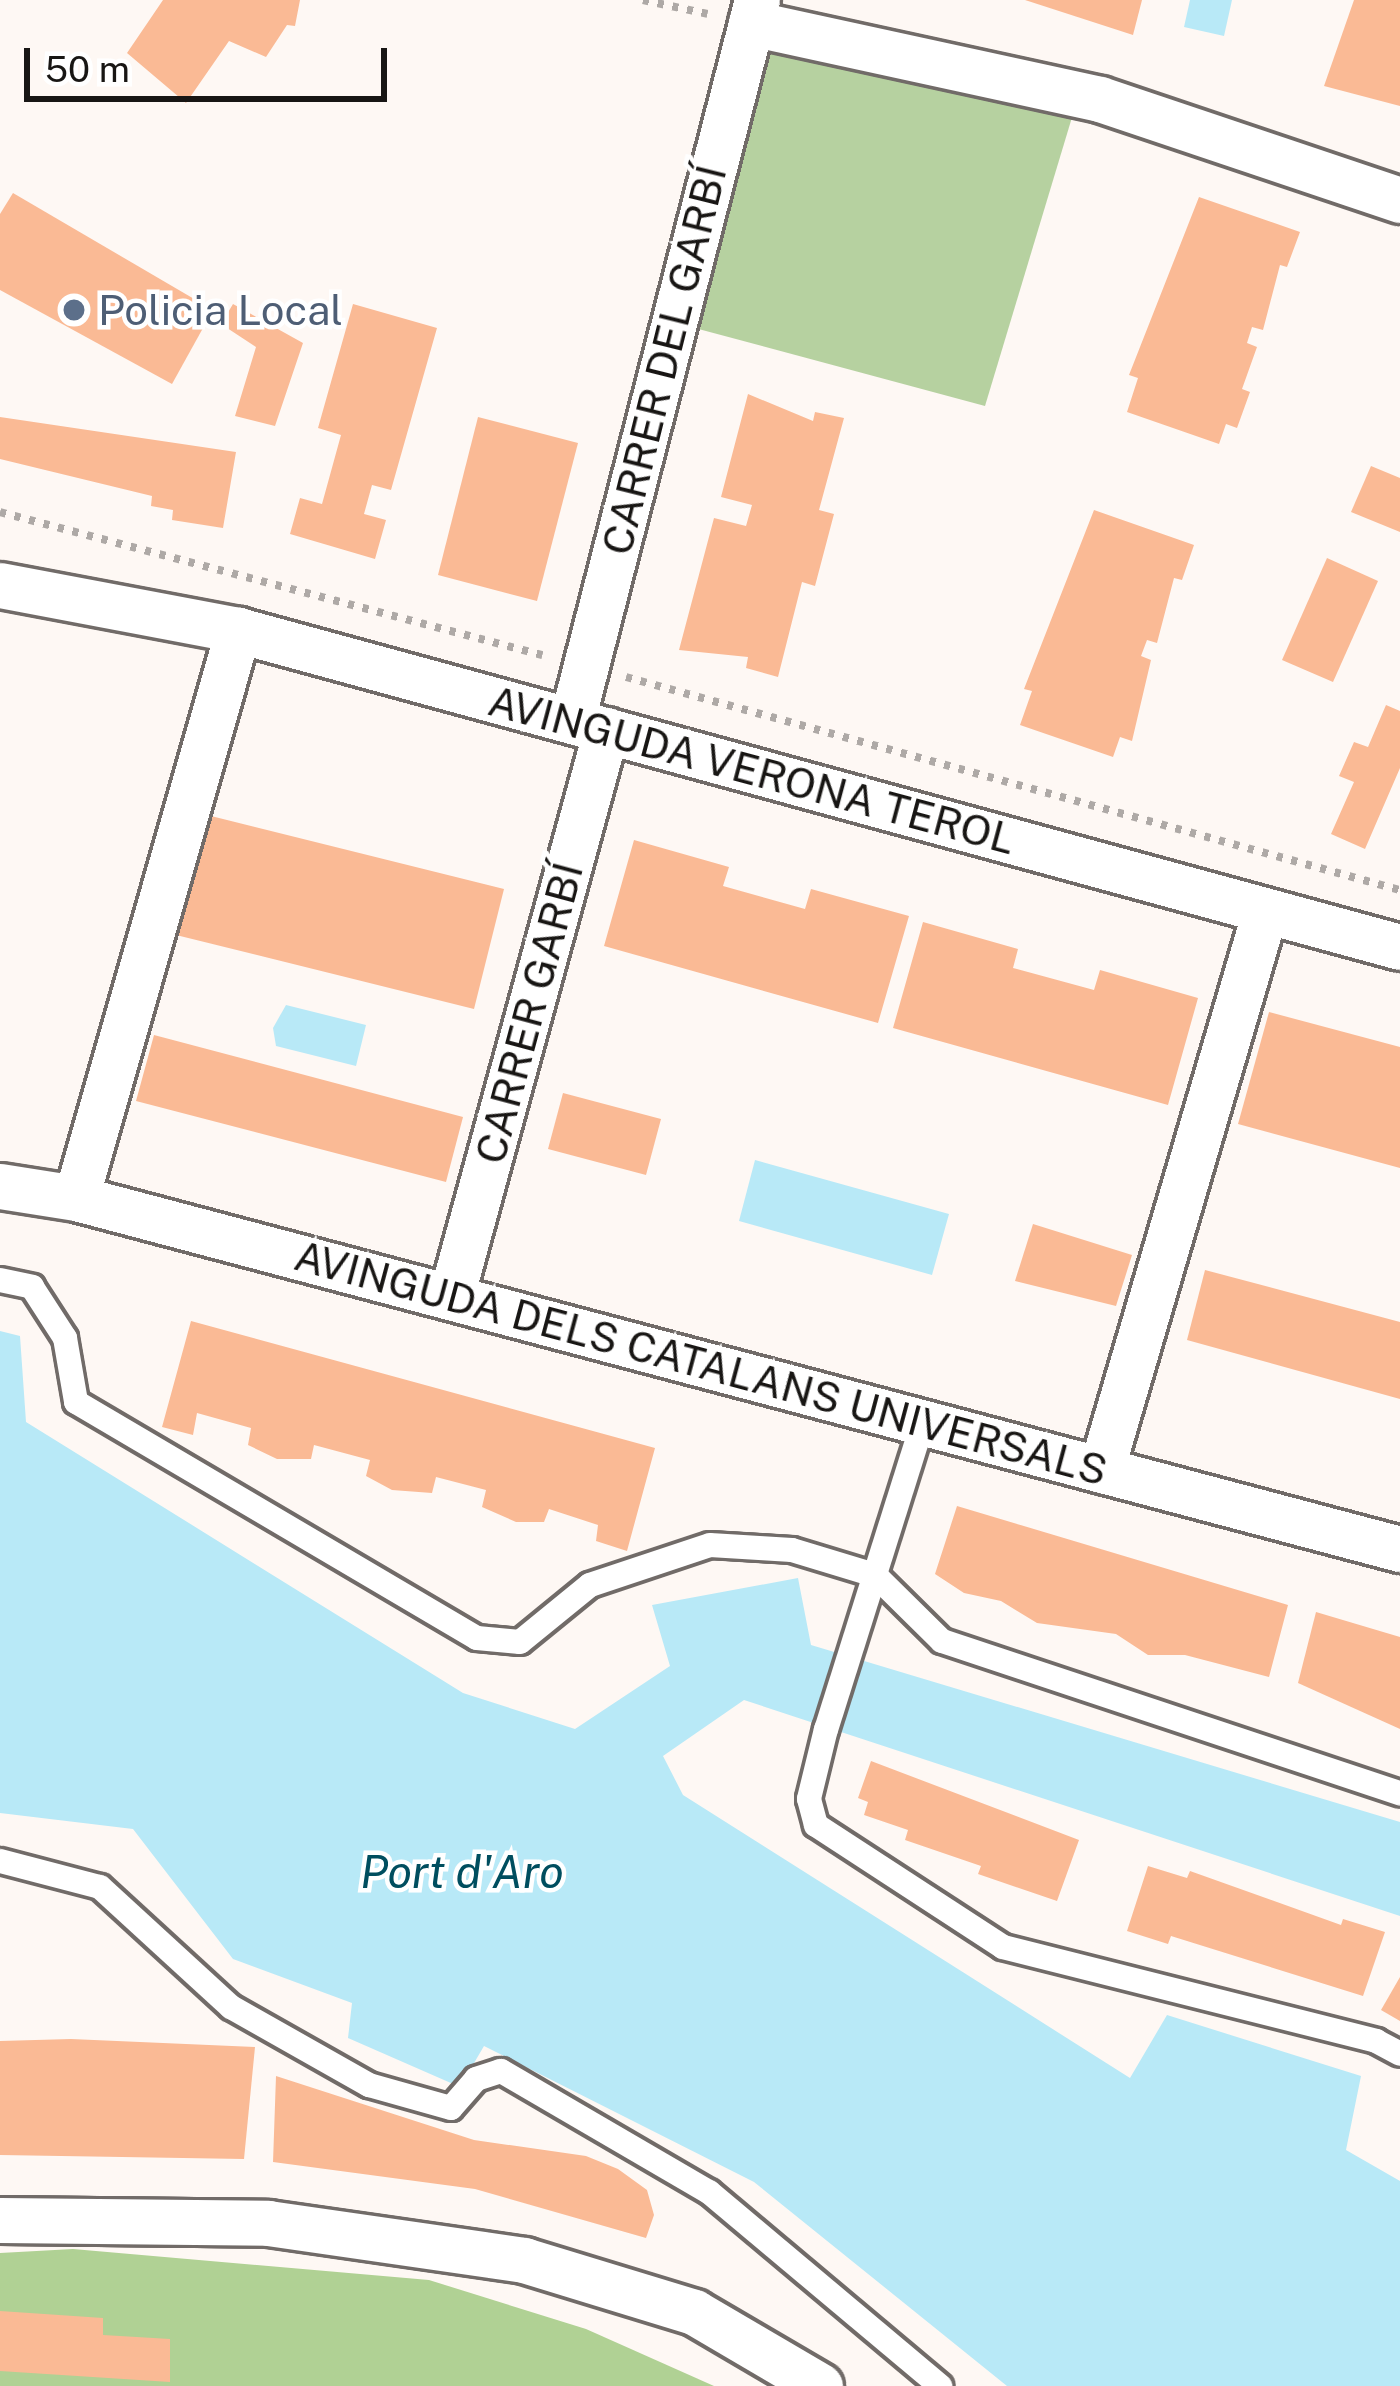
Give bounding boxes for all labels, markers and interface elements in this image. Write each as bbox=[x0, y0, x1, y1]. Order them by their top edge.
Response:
scale bar bbox=[30, 24, 393, 98]
text: 50 m bbox=[45, 48, 130, 90]
street label: CARRER DEL GARBÍ bbox=[591, 160, 737, 560]
place label: Policia Local bbox=[98, 285, 343, 335]
marker: Policia Local bbox=[61, 297, 87, 323]
street label: AVINGUDA VERONA TEROL bbox=[483, 675, 1021, 865]
street label: CARRER GARBÍ bbox=[465, 857, 593, 1169]
street label: AVINGUDA DELS CATALANS UNIVERSALS bbox=[289, 1230, 1113, 1496]
water label: Port d'Aro bbox=[360, 1845, 564, 1899]

